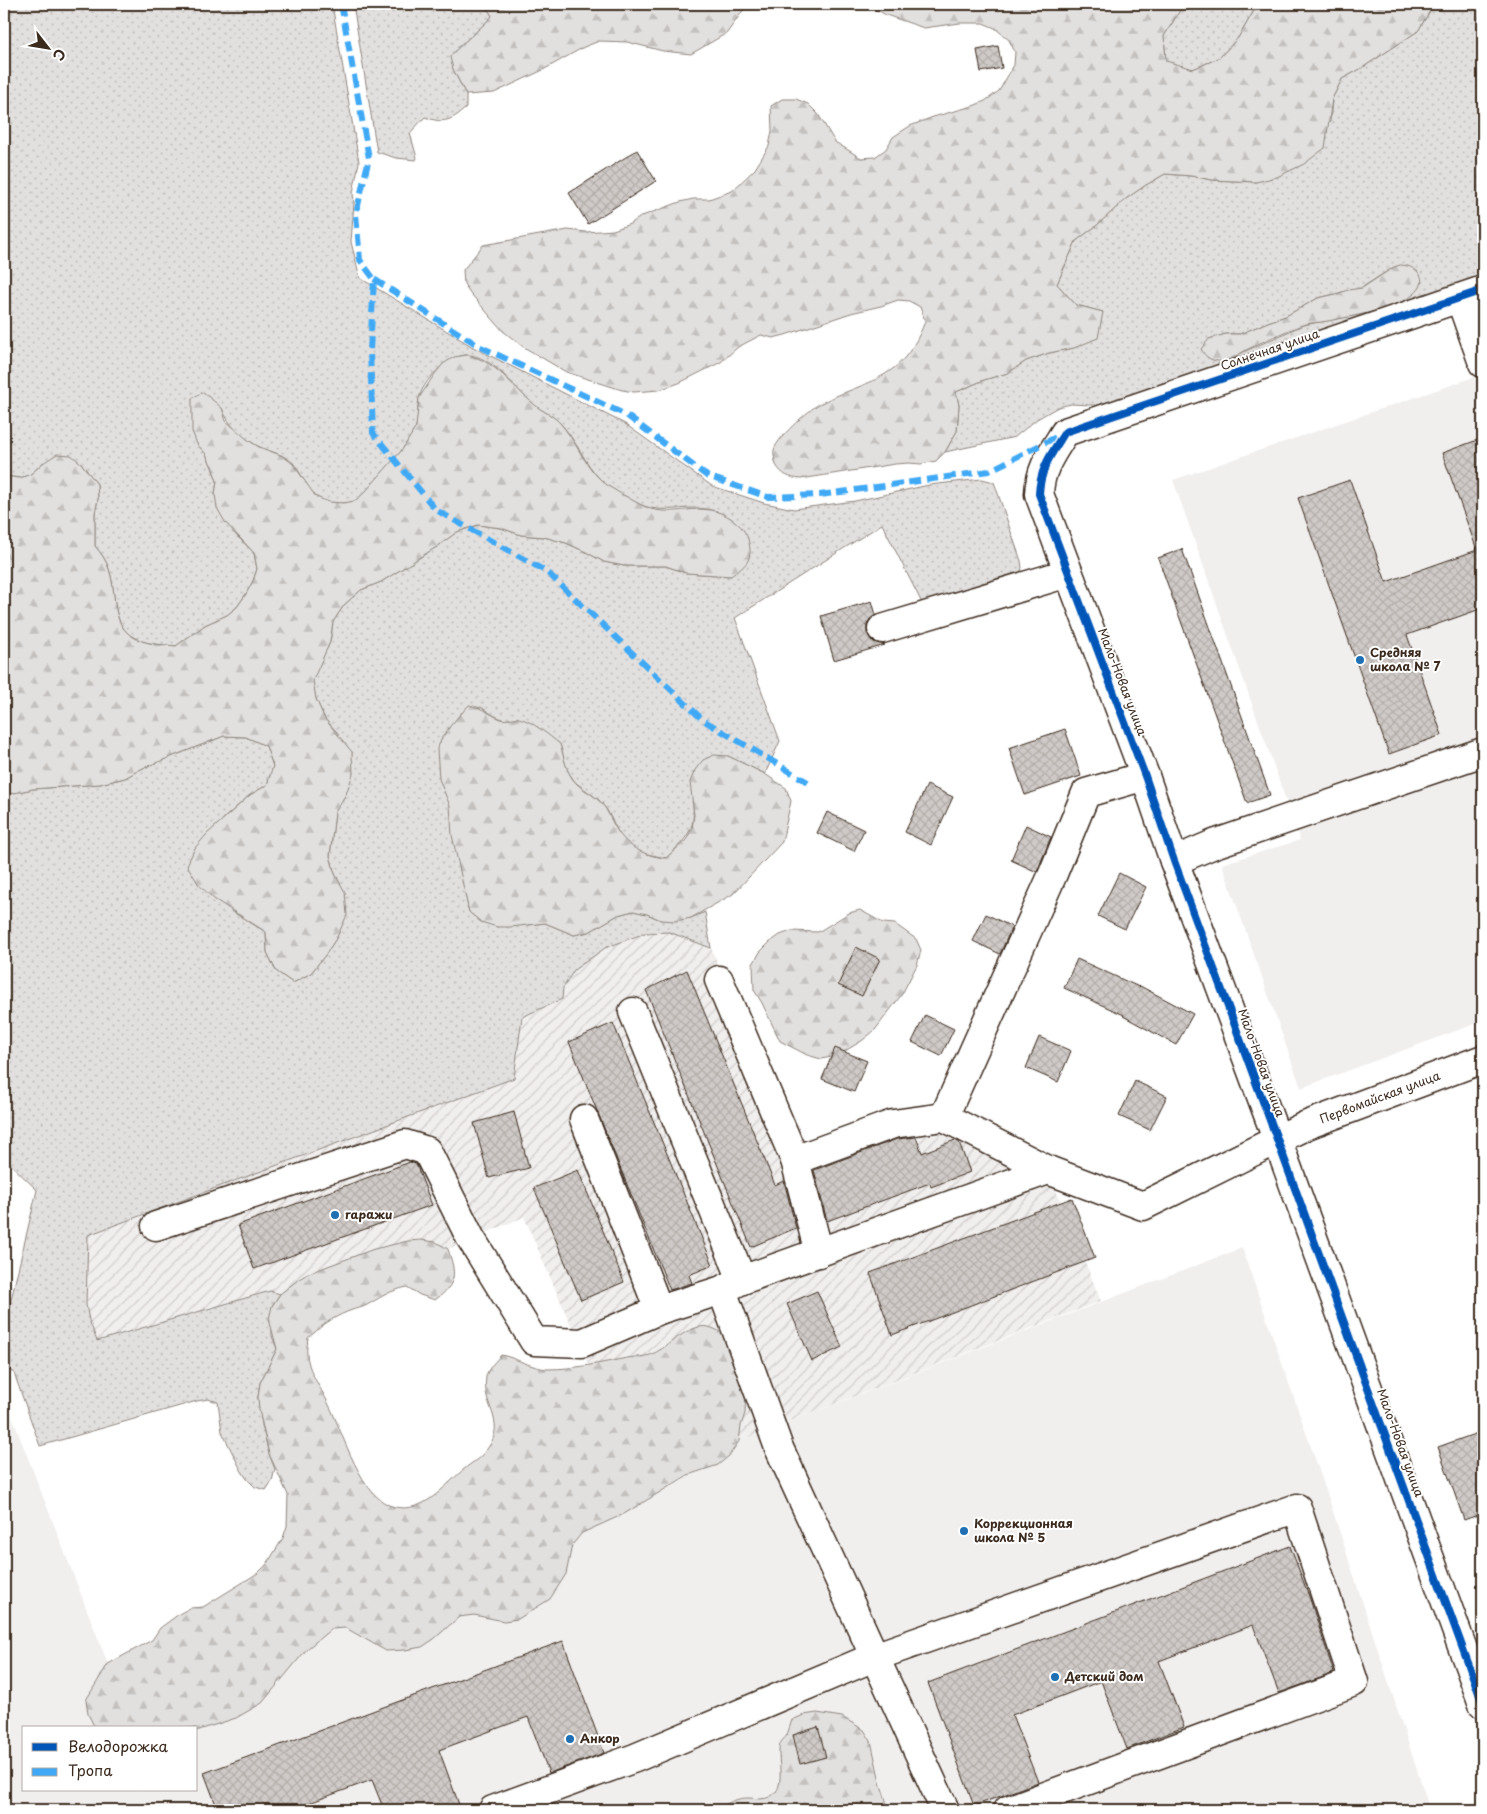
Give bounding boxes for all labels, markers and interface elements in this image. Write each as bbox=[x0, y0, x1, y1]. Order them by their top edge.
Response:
north arrow bbox=[22, 22, 72, 72]
text: С bbox=[48, 45, 71, 65]
street label: Солнечная улица bbox=[1218, 324, 1322, 374]
street label: Мало-Новая улица bbox=[1094, 625, 1152, 739]
place label: Средняя школа № 7 bbox=[1370, 643, 1441, 675]
marker: Средняя школа № 7 bbox=[1354, 654, 1366, 666]
street label: Мало-Новая улица bbox=[1234, 1006, 1290, 1120]
street label: Первомайская улица bbox=[1317, 1066, 1443, 1128]
place label: гаражи bbox=[345, 1205, 393, 1223]
marker: гаражи bbox=[329, 1209, 341, 1221]
street label: Мало-Новая улица bbox=[1373, 1386, 1429, 1500]
place label: Коррекционная школа № 5 bbox=[974, 1514, 1073, 1546]
marker: Коррекционная школа № 5 bbox=[958, 1525, 970, 1537]
place label: Детский дом bbox=[1064, 1667, 1144, 1685]
marker: Детский дом bbox=[1049, 1671, 1061, 1683]
legend bbox=[22, 1726, 198, 1792]
place label: Анкор bbox=[580, 1729, 620, 1747]
marker: Анкор bbox=[564, 1733, 576, 1745]
text: Велодорожка bbox=[68, 1734, 169, 1757]
text: Тропа bbox=[68, 1758, 113, 1781]

